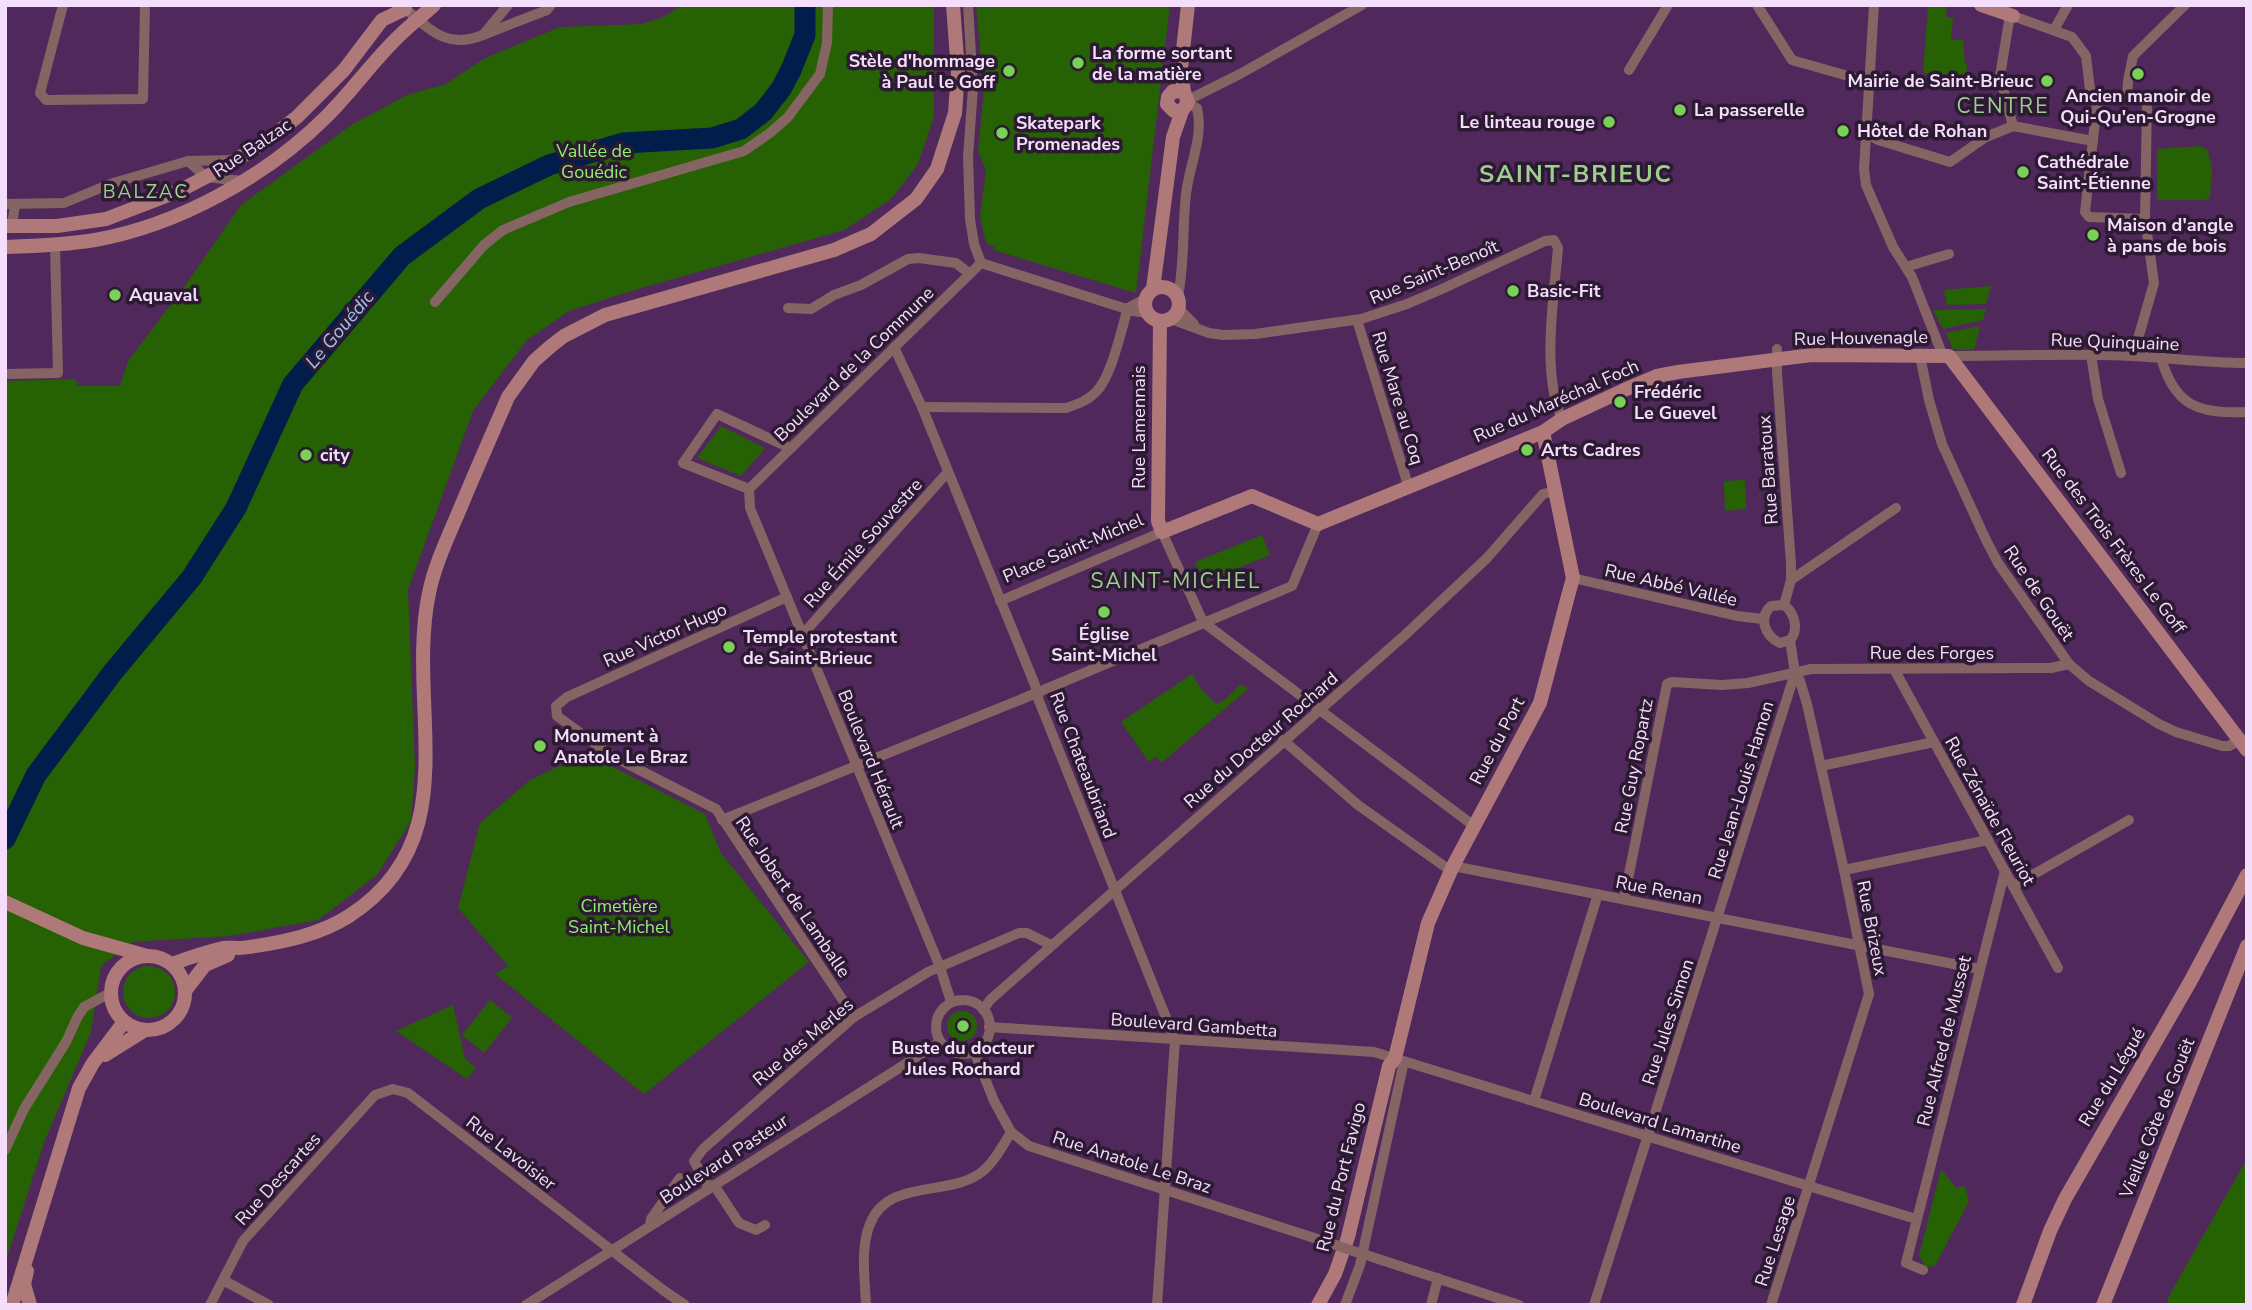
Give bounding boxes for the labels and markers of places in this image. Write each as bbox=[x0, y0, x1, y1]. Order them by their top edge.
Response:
place label: La forme sortant de la matière bbox=[1092, 41, 1232, 86]
place label: Stèle d'hommage à Paul le Goff bbox=[849, 49, 995, 94]
marker: La forme sortant de la matière bbox=[1070, 55, 1086, 71]
marker: Stèle d'hommage à Paul le Goff bbox=[1001, 63, 1017, 79]
marker: Ancien manoir de Qui-Qu'en-Grogne bbox=[2130, 66, 2146, 82]
place label: Mairie de Saint-Brieuc bbox=[1848, 69, 2033, 93]
marker: Mairie de Saint-Brieuc bbox=[2039, 73, 2055, 89]
place label: Ancien manoir de Qui-Qu'en-Grogne bbox=[2060, 84, 2216, 129]
place label: La passerelle bbox=[1694, 98, 1805, 122]
marker: La passerelle bbox=[1672, 102, 1688, 118]
place label: Le linteau rouge bbox=[1459, 110, 1595, 134]
place label: Skatepark Promenades bbox=[1016, 111, 1120, 156]
marker: Le linteau rouge bbox=[1601, 114, 1617, 130]
place label: Hôtel de Rohan bbox=[1857, 119, 1987, 143]
marker: Hôtel de Rohan bbox=[1835, 123, 1851, 139]
marker: Skatepark Promenades bbox=[994, 125, 1010, 141]
place label: Cathédrale Saint-Étienne bbox=[2037, 150, 2151, 195]
marker: Cathédrale Saint-Étienne bbox=[2015, 164, 2031, 180]
place label: Maison d'angle à pans de bois bbox=[2107, 213, 2234, 258]
marker: Maison d'angle à pans de bois bbox=[2085, 227, 2101, 243]
place label: Basic-Fit bbox=[1527, 279, 1600, 303]
place label: Aquaval bbox=[129, 283, 198, 307]
marker: Basic-Fit bbox=[1505, 283, 1521, 299]
marker: Aquaval bbox=[107, 287, 123, 303]
place label: Frédéric Le Guevel bbox=[1634, 380, 1717, 425]
marker: Frédéric Le Guevel bbox=[1612, 394, 1628, 410]
place label: Arts Cadres bbox=[1541, 438, 1641, 462]
marker: Arts Cadres bbox=[1519, 442, 1535, 458]
place label: city bbox=[320, 443, 350, 467]
marker: city bbox=[298, 447, 314, 463]
marker: Église Saint-Michel bbox=[1096, 604, 1112, 620]
place label: Église Saint-Michel bbox=[1051, 622, 1157, 667]
place label: Temple protestant de Saint-Brieuc bbox=[743, 625, 897, 670]
marker: Temple protestant de Saint-Brieuc bbox=[721, 639, 737, 655]
place label: Monument à Anatole Le Braz bbox=[554, 724, 688, 769]
marker: Monument à Anatole Le Braz bbox=[532, 738, 548, 754]
marker: Buste du docteur Jules Rochard bbox=[955, 1018, 971, 1034]
place label: Buste du docteur Jules Rochard bbox=[892, 1036, 1034, 1081]

